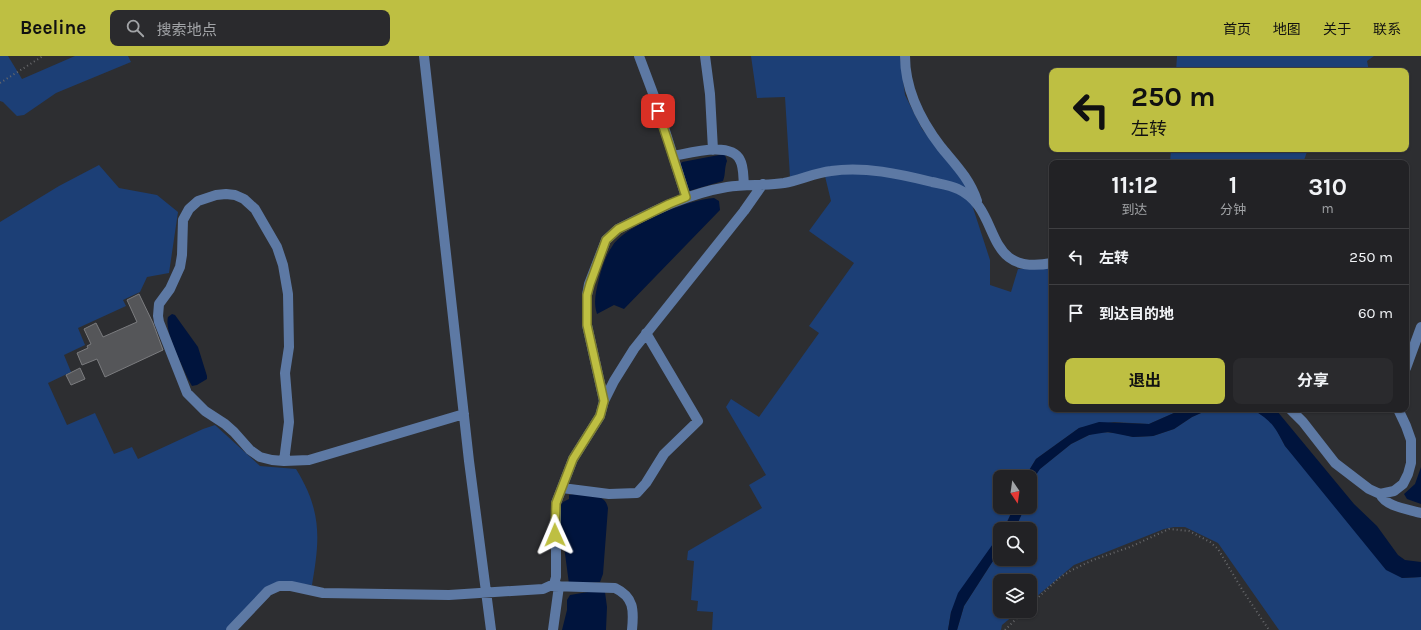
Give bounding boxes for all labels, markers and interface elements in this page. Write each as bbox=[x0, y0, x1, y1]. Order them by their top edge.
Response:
search box bbox=[110, 10, 390, 46]
text: Beeline bbox=[20, 17, 86, 39]
icon: search bbox=[124, 17, 146, 39]
text: 搜索地点 bbox=[156, 21, 216, 39]
text: 首页 bbox=[1223, 21, 1251, 38]
text: 地图 bbox=[1273, 21, 1301, 38]
text: 关于 bbox=[1323, 21, 1351, 38]
text: 联系 bbox=[1373, 21, 1401, 38]
text: 250 m bbox=[1131, 80, 1216, 113]
icon: left bbox=[1065, 84, 1117, 136]
pin bbox=[641, 94, 675, 128]
icon: arrive bbox=[647, 100, 669, 122]
text: 左转 bbox=[1131, 118, 1167, 140]
text: 11:12 bbox=[1111, 171, 1158, 199]
text: 1 bbox=[1229, 171, 1237, 199]
text: 310 bbox=[1308, 173, 1347, 201]
text: m bbox=[1321, 201, 1334, 216]
text: 到达 bbox=[1121, 202, 1148, 217]
text: 分钟 bbox=[1220, 202, 1246, 217]
icon: left bbox=[1065, 246, 1087, 268]
text: 250 m bbox=[1349, 248, 1393, 266]
text: 左转 bbox=[1099, 249, 1129, 267]
icon: arrive bbox=[1065, 302, 1087, 324]
text: 60 m bbox=[1358, 304, 1393, 322]
text: 到达目的地 bbox=[1099, 305, 1174, 323]
button: 退出 bbox=[1065, 358, 1225, 404]
button: 分享 bbox=[1233, 358, 1393, 404]
north arrow bbox=[993, 470, 1037, 514]
map controls bbox=[993, 470, 1037, 618]
position arrow bbox=[534, 514, 576, 556]
button: search bbox=[993, 522, 1037, 566]
button: layers bbox=[993, 574, 1037, 618]

